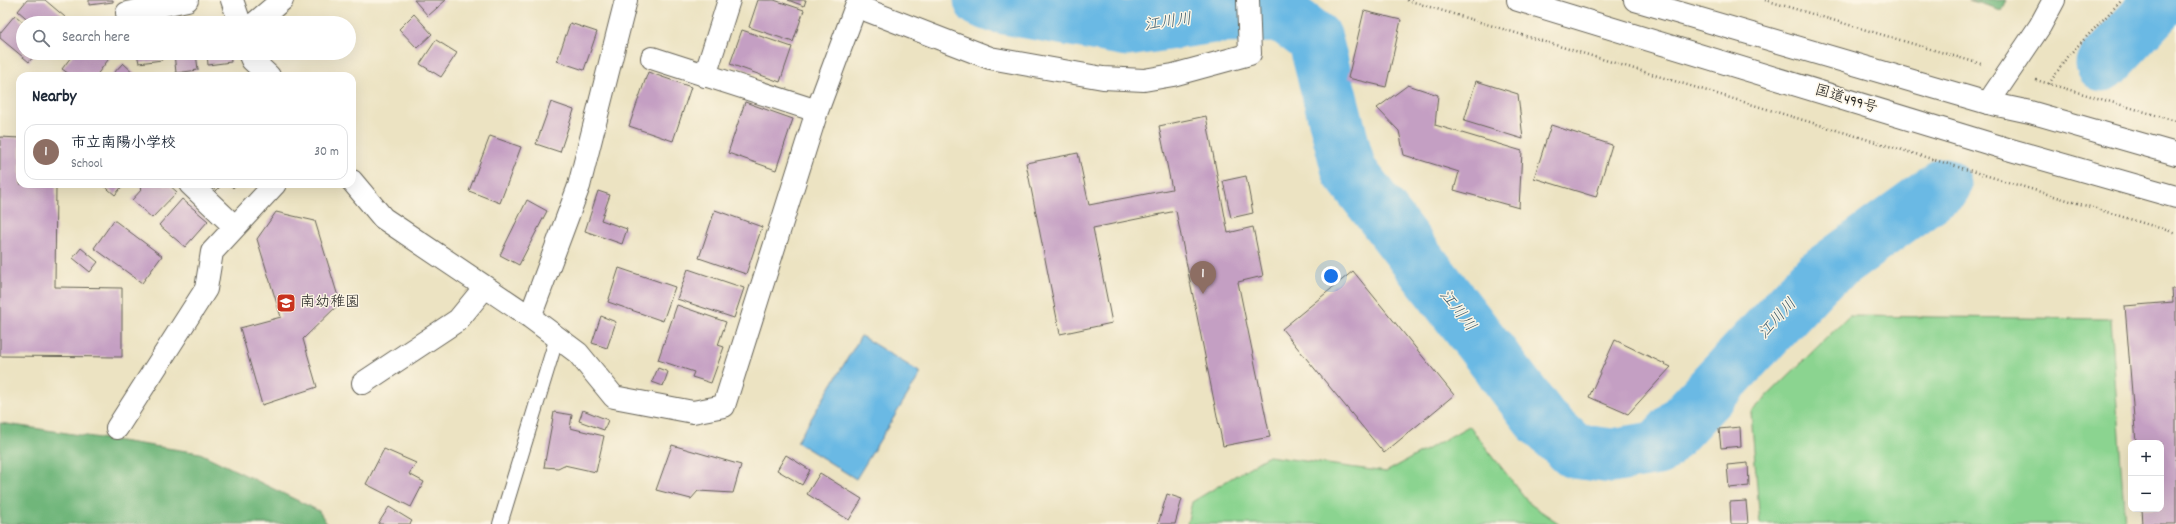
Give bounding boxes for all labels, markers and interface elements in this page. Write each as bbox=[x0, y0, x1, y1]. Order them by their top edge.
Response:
water label: 江川川 bbox=[1143, 8, 1193, 38]
search box bbox=[16, 16, 356, 60]
icon: search bbox=[30, 27, 52, 49]
text: Search here bbox=[62, 27, 130, 49]
street label: 国道499号 bbox=[1812, 80, 1880, 120]
text: Nearby bbox=[32, 86, 76, 110]
text: 市立南陽小学校 bbox=[71, 133, 176, 155]
text: 1 bbox=[45, 143, 47, 162]
text: 30 m bbox=[314, 143, 339, 162]
text: School bbox=[71, 155, 103, 174]
pin: 1 bbox=[1190, 261, 1216, 294]
your location bbox=[1321, 266, 1341, 286]
water label: 江川川 bbox=[1433, 285, 1481, 337]
school or university icon: 南幼稚園 bbox=[275, 292, 297, 314]
place label: 南幼稚園 bbox=[300, 292, 360, 314]
water label: 江川川 bbox=[1753, 294, 1803, 344]
map controls bbox=[2128, 440, 2164, 512]
button: + bbox=[2128, 440, 2164, 476]
button: − bbox=[2128, 476, 2164, 512]

